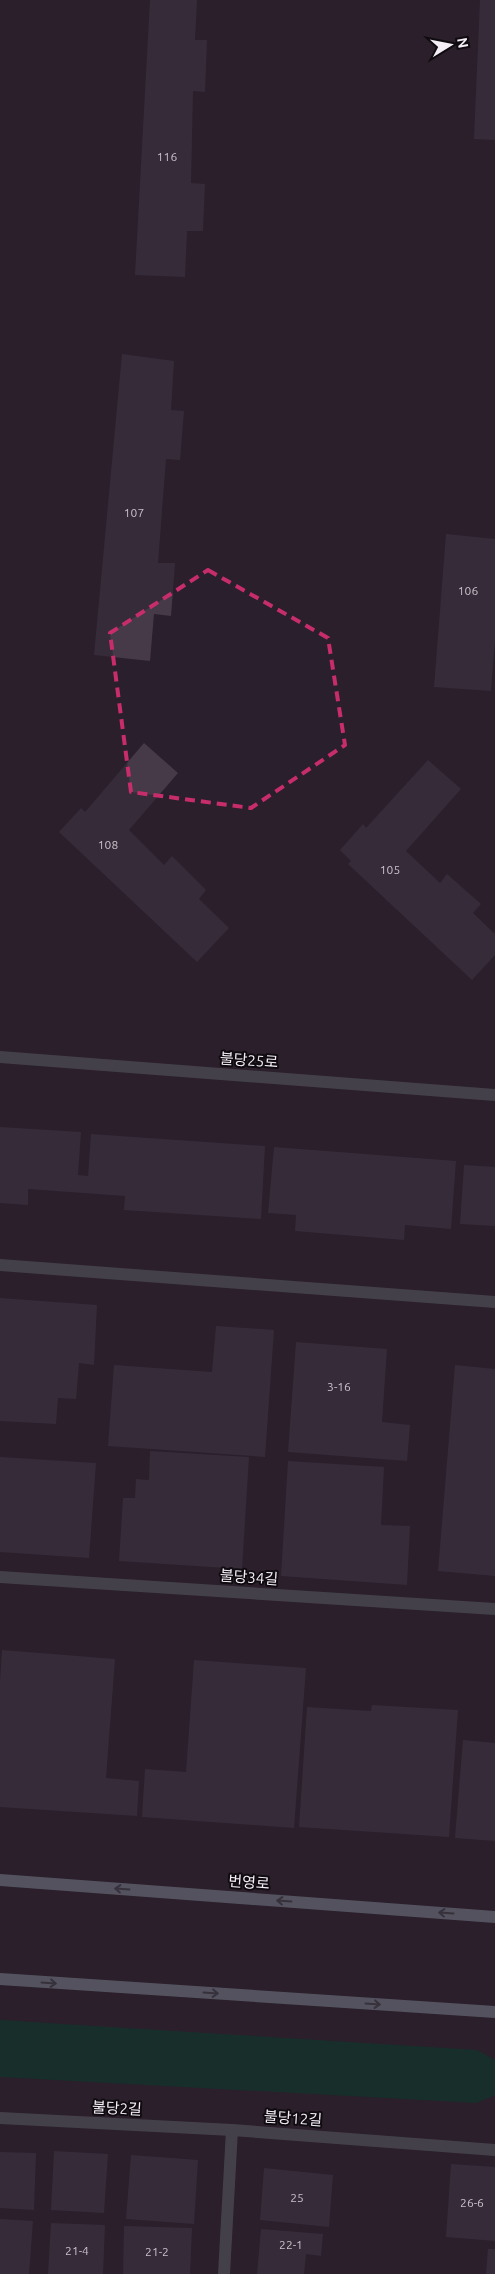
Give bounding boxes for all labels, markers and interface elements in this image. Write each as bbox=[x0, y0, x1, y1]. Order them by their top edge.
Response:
north arrow bbox=[425, 20, 475, 70]
text: N bbox=[454, 36, 472, 49]
house number: 116 bbox=[157, 150, 177, 163]
house number: 107 bbox=[124, 506, 144, 519]
house number: 106 bbox=[458, 584, 478, 597]
house number: 108 bbox=[98, 838, 118, 851]
house number: 105 bbox=[380, 863, 400, 876]
street label: 불당25로 bbox=[219, 1049, 279, 1071]
house number: 3-16 bbox=[327, 1380, 351, 1393]
street label: 불당34길 bbox=[219, 1566, 279, 1588]
street label: 번영로 bbox=[228, 1872, 270, 1892]
one-way arrow bbox=[115, 1885, 131, 1894]
one-way arrow bbox=[277, 1897, 293, 1906]
one-way arrow bbox=[439, 1909, 455, 1918]
one-way arrow bbox=[40, 1978, 56, 1987]
one-way arrow bbox=[203, 1989, 219, 1998]
one-way arrow bbox=[365, 1999, 381, 2008]
street label: 불당2길 bbox=[92, 2098, 142, 2118]
street label: 불당12길 bbox=[263, 2107, 323, 2129]
house number: 25 bbox=[290, 2191, 304, 2204]
house number: 26-6 bbox=[460, 2196, 484, 2209]
house number: 22-1 bbox=[279, 2238, 303, 2251]
house number: 21-4 bbox=[65, 2244, 89, 2257]
house number: 21-2 bbox=[145, 2245, 169, 2258]

